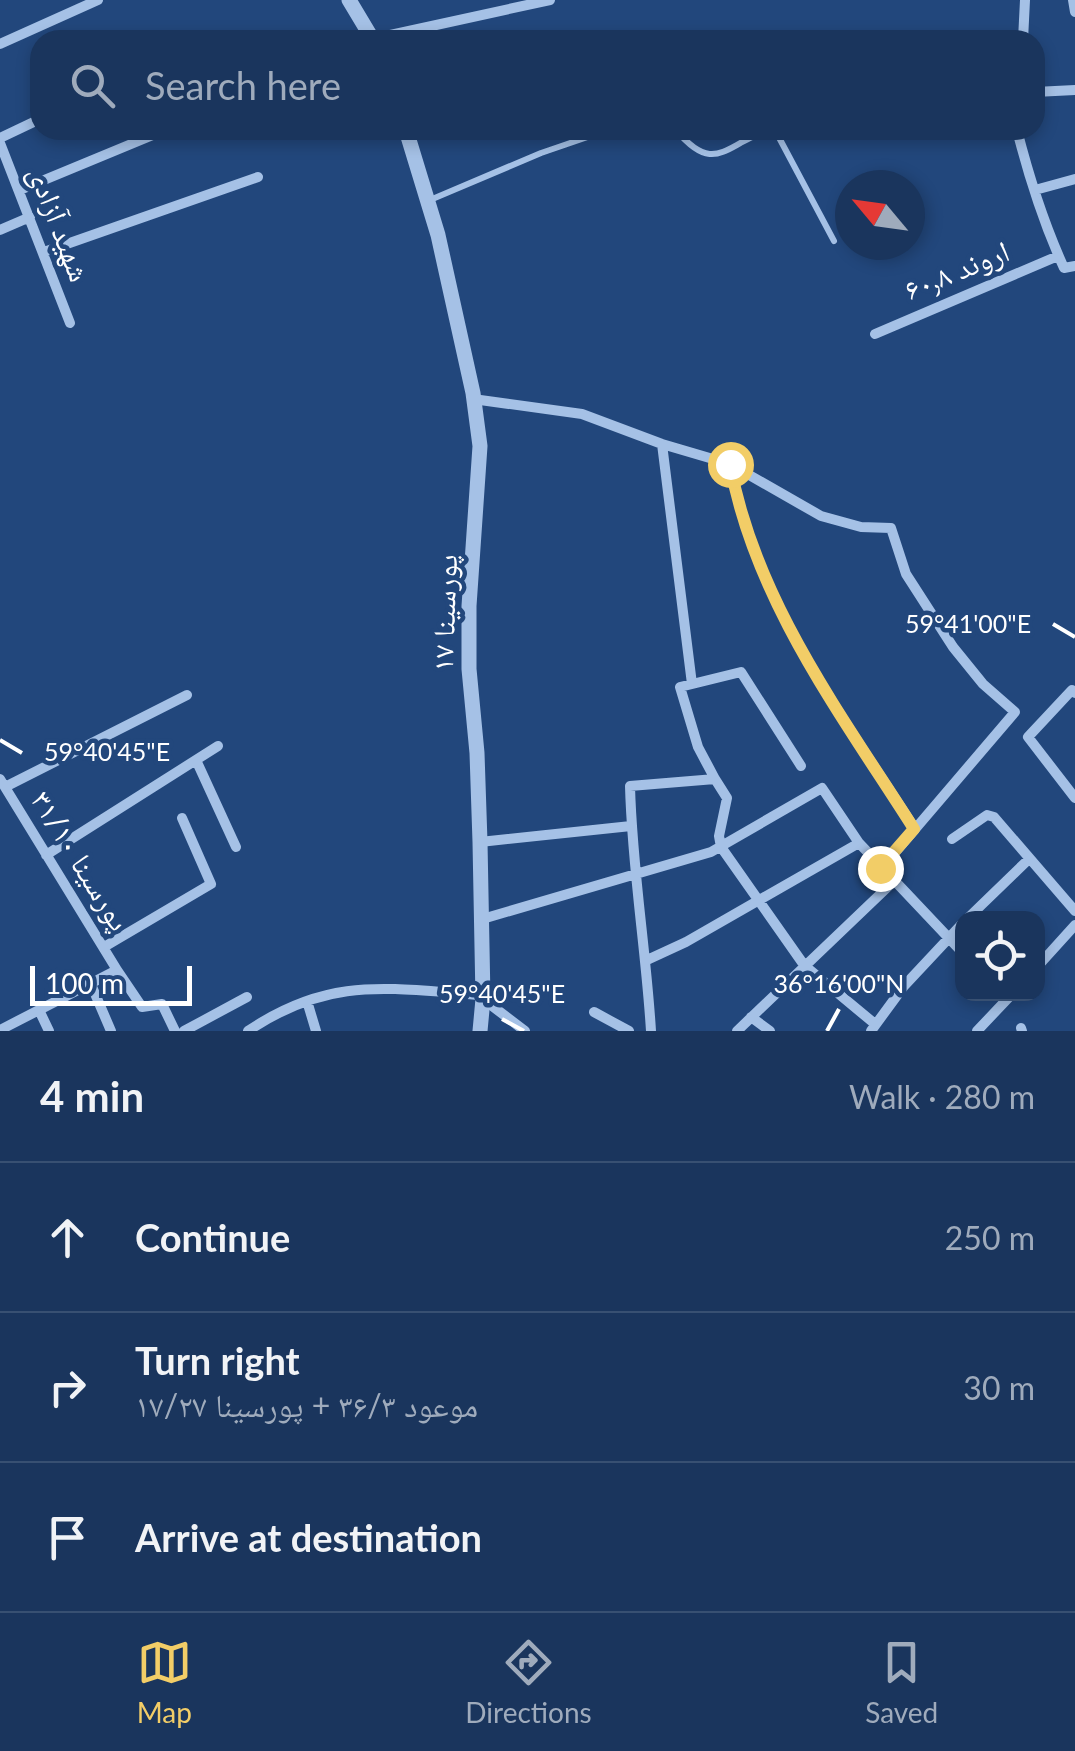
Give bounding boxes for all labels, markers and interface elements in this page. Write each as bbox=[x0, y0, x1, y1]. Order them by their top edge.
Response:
search box bbox=[30, 30, 1045, 140]
icon: search bbox=[65, 58, 120, 113]
text: Search here bbox=[145, 62, 341, 108]
street label: شهید آزادی bbox=[21, 160, 99, 287]
north arrow bbox=[835, 170, 925, 260]
street label: اروند ۶۰٫۸ bbox=[899, 232, 1014, 307]
route start bbox=[708, 442, 754, 488]
street label: پورسینا ۱۷ bbox=[423, 554, 465, 672]
text: 59°41'00"E bbox=[905, 608, 1031, 638]
text: 59°40'45"E bbox=[44, 736, 170, 766]
street label: پورسینا ۳۱/۱۰ bbox=[23, 783, 139, 938]
route end bbox=[858, 846, 904, 892]
map controls bbox=[955, 911, 1045, 1001]
button: locate bbox=[955, 911, 1045, 1001]
scale bar bbox=[30, 961, 192, 1006]
text: 100 m bbox=[45, 966, 124, 1000]
text: 36°16'00"N bbox=[774, 968, 904, 998]
text: 59°40'45"E bbox=[439, 978, 565, 1008]
text: 4 min bbox=[40, 1071, 144, 1121]
text: Walk · 280 m bbox=[849, 1077, 1035, 1116]
icon: ahead bbox=[40, 1210, 95, 1265]
text: Continue bbox=[135, 1214, 290, 1260]
text: 250 m bbox=[945, 1218, 1035, 1257]
text: Turn right bbox=[135, 1337, 300, 1383]
icon: right bbox=[40, 1360, 95, 1415]
text: 30 m bbox=[963, 1368, 1035, 1407]
text: موعود ۳۶/۳ + پورسینا ۱۷/۲۷ bbox=[135, 1385, 478, 1424]
icon: arrive bbox=[40, 1510, 95, 1565]
text: Arrive at destination bbox=[135, 1514, 482, 1560]
tab: Map bbox=[137, 1635, 192, 1729]
tab: Directions bbox=[465, 1635, 592, 1729]
tab: Saved bbox=[865, 1635, 938, 1729]

